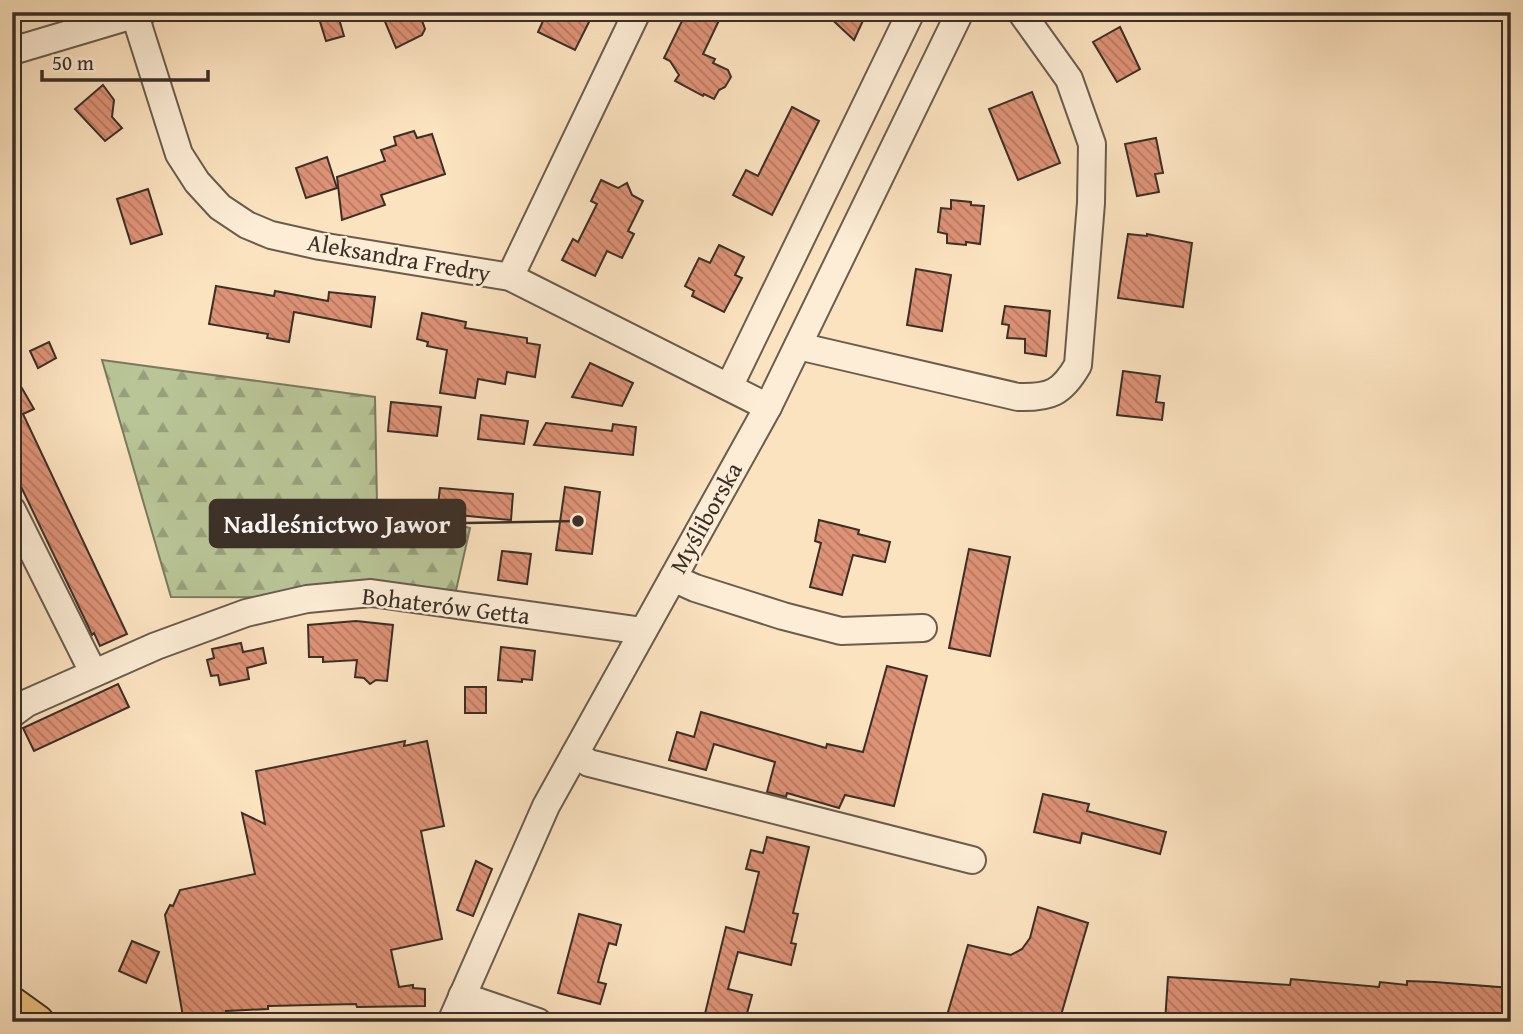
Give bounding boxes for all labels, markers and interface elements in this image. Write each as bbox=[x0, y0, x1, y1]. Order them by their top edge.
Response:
scale bar bbox=[42, 38, 208, 82]
text: 50 m bbox=[52, 47, 94, 78]
street label: Aleksandra Fredry bbox=[305, 224, 493, 291]
street label: Myśliborska bbox=[661, 455, 751, 580]
callout: Nadleśnictwo Jawor bbox=[210, 500, 465, 547]
text: Nadleśnictwo Jawor bbox=[224, 504, 450, 543]
street label: Bohaterów Getta bbox=[360, 578, 532, 633]

